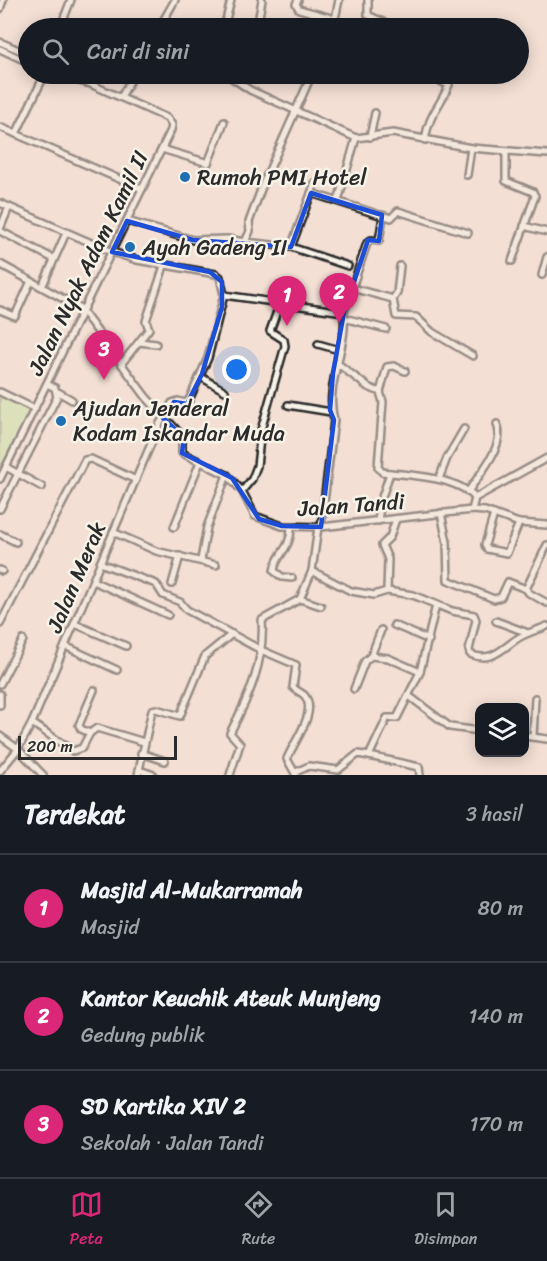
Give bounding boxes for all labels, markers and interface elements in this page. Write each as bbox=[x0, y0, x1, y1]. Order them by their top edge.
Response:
search box bbox=[18, 18, 529, 84]
text: Cari di sini bbox=[87, 32, 189, 71]
icon: search bbox=[39, 35, 72, 68]
street label: Jalan Nyak Adam Kamil II bbox=[16, 144, 160, 383]
place label: Rumoh PMI Hotel bbox=[197, 158, 367, 197]
marker: Rumoh PMI Hotel bbox=[178, 170, 192, 184]
place label: Ayah Gadeng II bbox=[141, 228, 287, 267]
marker: Ayah Gadeng II bbox=[123, 240, 137, 254]
pin: 2 bbox=[320, 274, 358, 323]
pin: 1 bbox=[268, 276, 306, 326]
pin: 3 bbox=[84, 330, 124, 380]
your location bbox=[222, 355, 251, 384]
place label: Ajudan Jenderal Kodam Iskandar Muda bbox=[72, 389, 285, 453]
marker: Ajudan Jenderal Kodam Iskandar Muda bbox=[54, 414, 68, 428]
street label: Jalan Tandi bbox=[295, 482, 406, 528]
street label: Jalan Merak bbox=[35, 515, 117, 640]
map controls bbox=[475, 703, 529, 757]
button: layers bbox=[475, 703, 529, 757]
text: 200 m bbox=[27, 732, 73, 761]
scale bar bbox=[18, 733, 177, 760]
text: Terdekat bbox=[24, 791, 125, 837]
text: 3 hasil bbox=[466, 797, 523, 832]
text: Masjid Al-Mukarramah bbox=[81, 871, 303, 910]
text: 1 bbox=[39, 891, 48, 926]
text: 80 m bbox=[478, 891, 523, 926]
text: Masjid bbox=[81, 910, 139, 945]
text: Kantor Keuchik Ateuk Munjeng bbox=[81, 979, 381, 1018]
text: 2 bbox=[38, 999, 49, 1034]
text: 140 m bbox=[469, 999, 523, 1034]
text: Gedung publik bbox=[81, 1018, 205, 1053]
text: SD Kartika XIV 2 bbox=[81, 1087, 246, 1126]
text: 3 bbox=[38, 1107, 49, 1142]
text: 170 m bbox=[470, 1107, 523, 1142]
text: Sekolah · Jalan Tandi bbox=[81, 1126, 264, 1161]
tab: Peta bbox=[70, 1188, 103, 1253]
tab: Rute bbox=[242, 1188, 275, 1253]
tab: Disimpan bbox=[414, 1188, 477, 1253]

